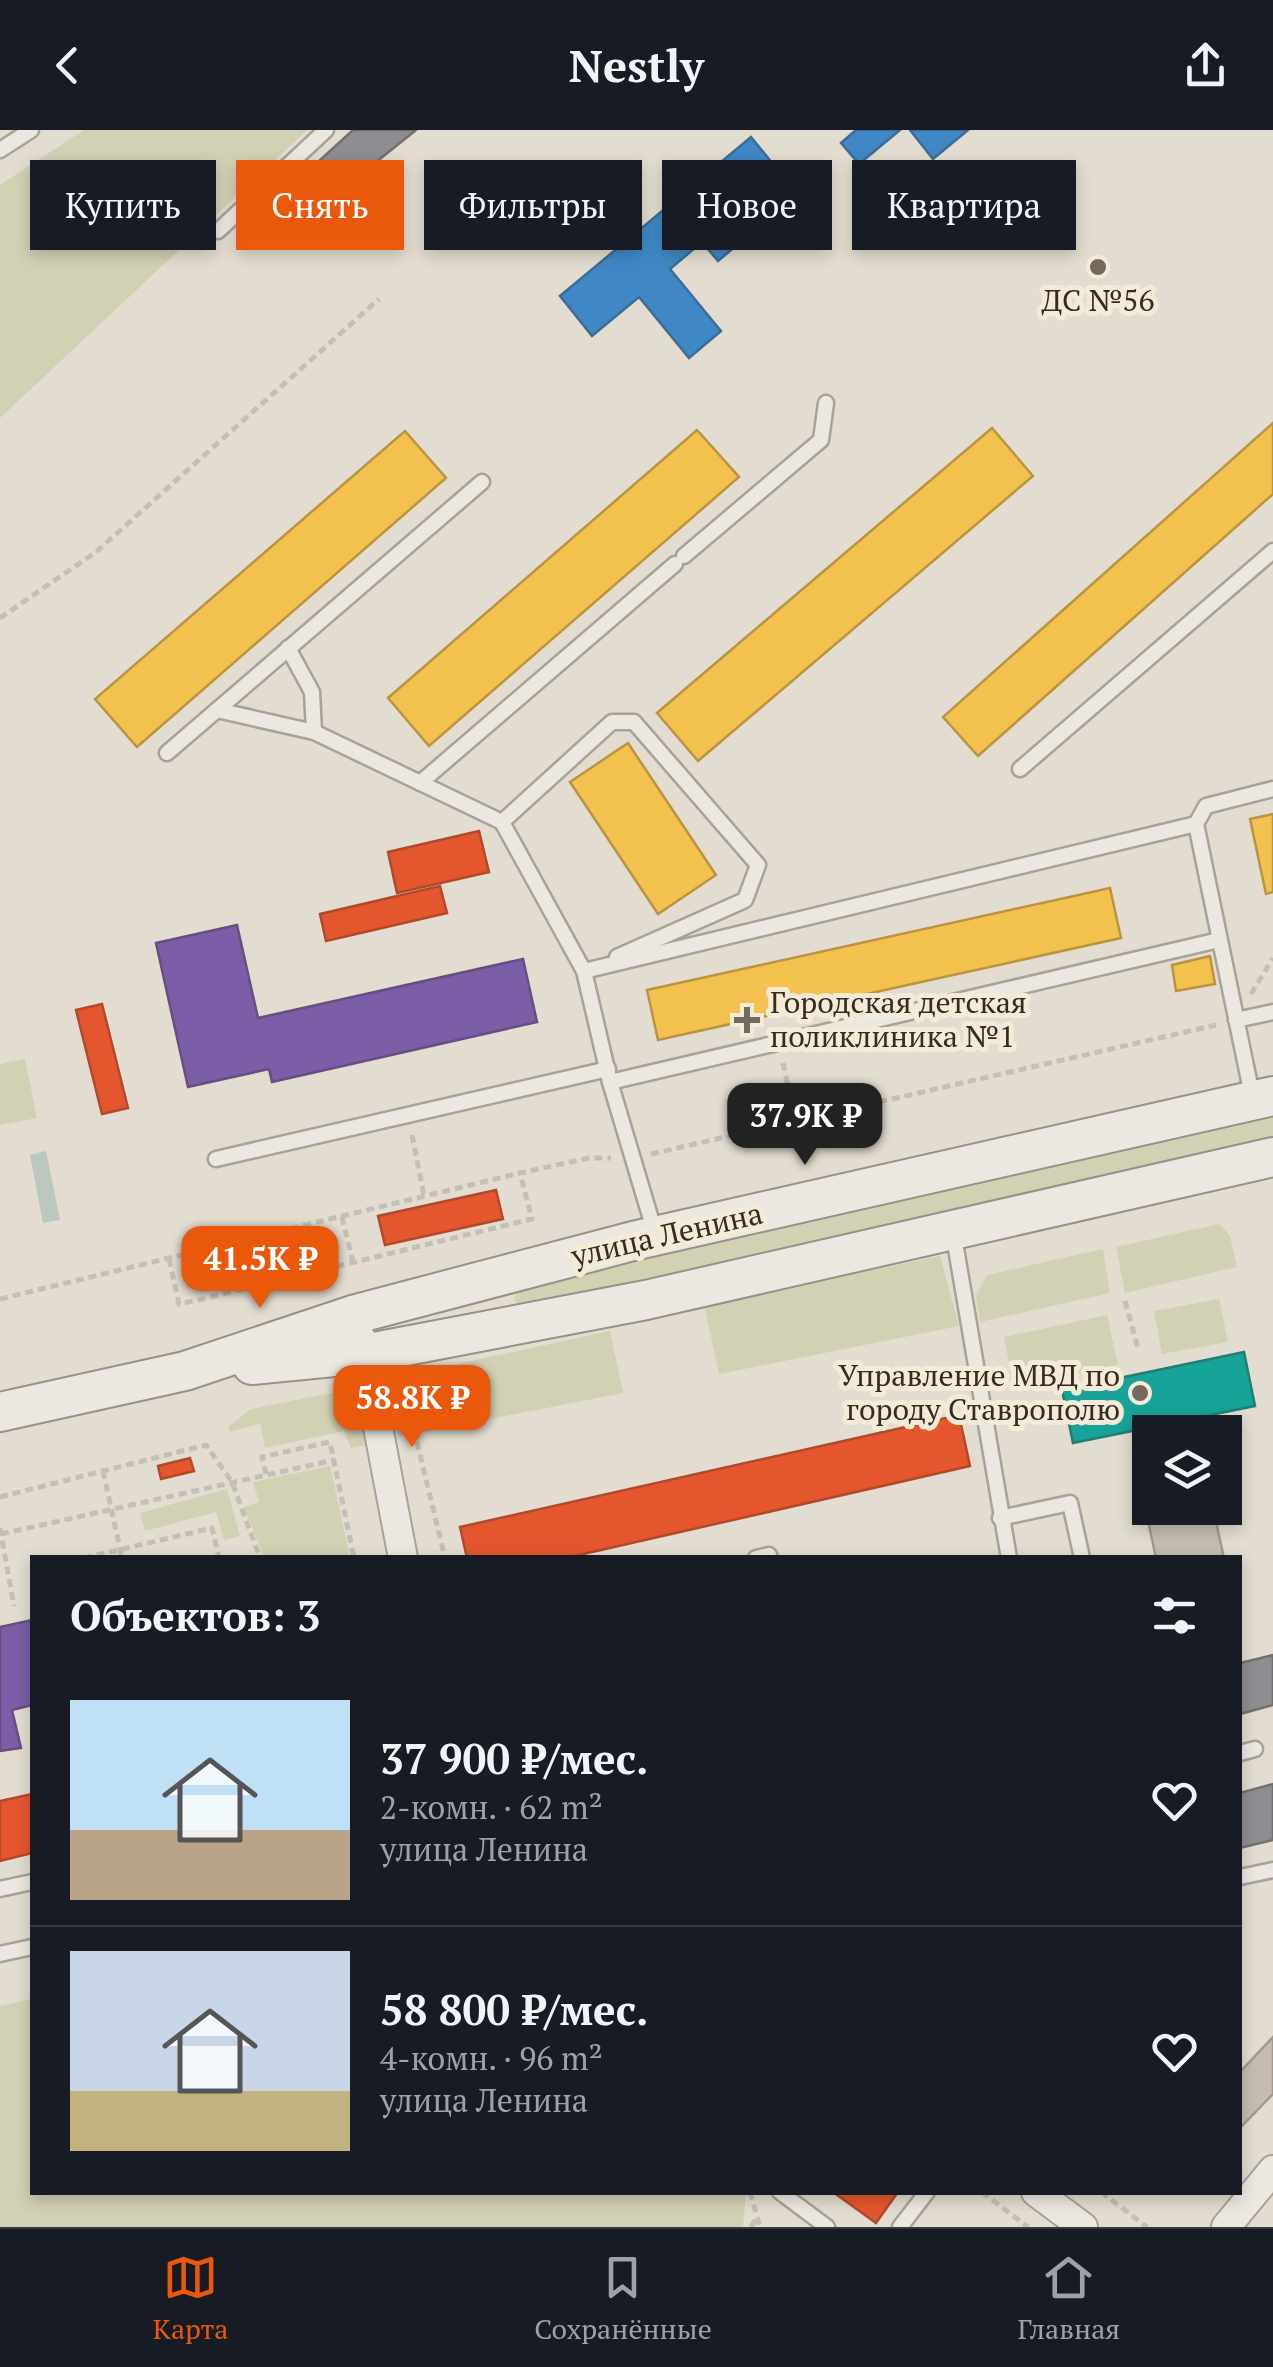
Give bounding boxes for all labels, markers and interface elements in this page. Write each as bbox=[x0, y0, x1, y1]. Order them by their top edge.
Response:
text: Nestly bbox=[569, 35, 704, 95]
icon: back bbox=[40, 38, 95, 93]
icon: share bbox=[1178, 38, 1233, 93]
chip: Купить bbox=[30, 160, 216, 250]
chip: Снять bbox=[236, 160, 404, 250]
chip: Фильтры bbox=[424, 160, 642, 250]
chip: Новое bbox=[662, 160, 832, 250]
chip: Квартира bbox=[852, 160, 1076, 250]
marker: ДС №56 bbox=[1087, 256, 1109, 278]
place label: ДС №56 bbox=[1042, 280, 1154, 320]
place label: Городская детская поликлиника №1 bbox=[770, 982, 1027, 1056]
marker: Городская детская поликлиника №1 bbox=[734, 1007, 760, 1033]
pin: 37.9K ₽ bbox=[713, 1083, 897, 1168]
text: 37.9K ₽ bbox=[749, 1094, 861, 1136]
street label: улица Ленина bbox=[566, 1193, 766, 1276]
pin: 41.5K ₽ bbox=[168, 1226, 352, 1311]
text: 41.5K ₽ bbox=[203, 1237, 317, 1279]
place label: Управление МВД по городу Ставрополю bbox=[838, 1355, 1120, 1429]
pin: 58.8K ₽ bbox=[320, 1365, 504, 1450]
text: 58.8K ₽ bbox=[355, 1376, 469, 1418]
marker: Управление МВД по городу Ставрополю bbox=[1129, 1382, 1151, 1404]
map controls bbox=[1132, 1415, 1242, 1525]
button: layers bbox=[1132, 1415, 1242, 1525]
text: Объектов: 3 bbox=[70, 1587, 321, 1643]
icon: filters bbox=[1147, 1588, 1202, 1643]
text: 37 900 ₽/мес. bbox=[380, 1730, 648, 1786]
icon: home bbox=[150, 1740, 270, 1860]
icon: heart bbox=[1147, 1773, 1202, 1828]
text: 2-комн. · 62 m² bbox=[380, 1786, 603, 1828]
text: улица Ленина bbox=[380, 1828, 588, 1870]
text: 58 800 ₽/мес. bbox=[380, 1981, 648, 2037]
icon: home bbox=[150, 1991, 270, 2111]
icon: heart bbox=[1147, 2024, 1202, 2079]
text: 4-комн. · 96 m² bbox=[380, 2037, 603, 2079]
text: улица Ленина bbox=[380, 2079, 588, 2121]
tab: Карта bbox=[153, 2250, 229, 2347]
tab: Сохранённые bbox=[534, 2250, 712, 2347]
tab: Главная bbox=[1017, 2250, 1120, 2347]

